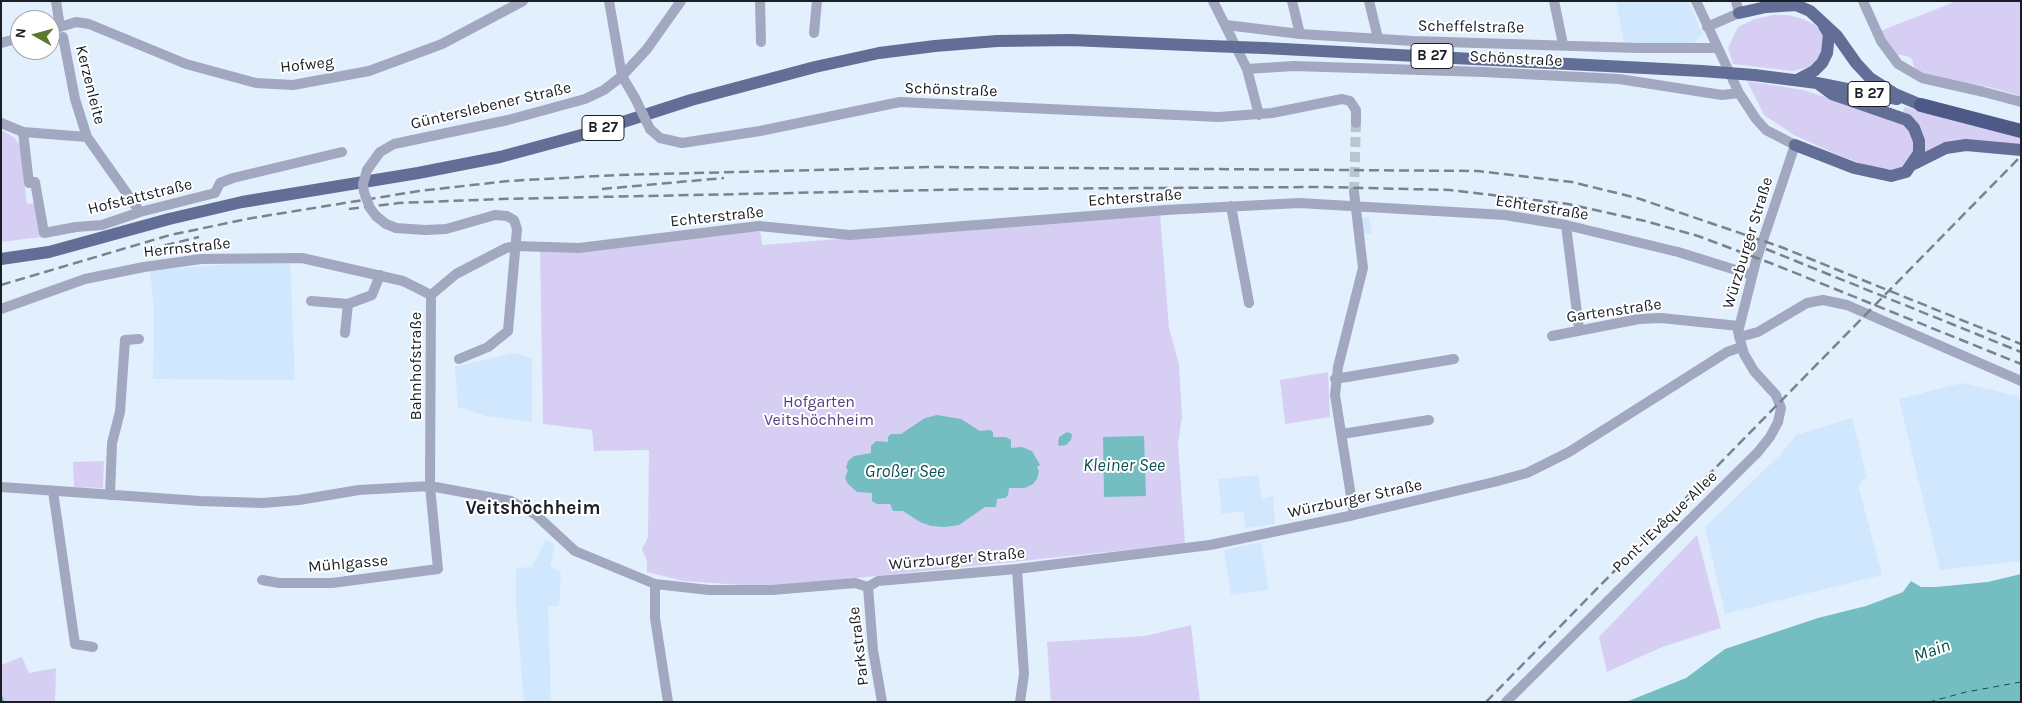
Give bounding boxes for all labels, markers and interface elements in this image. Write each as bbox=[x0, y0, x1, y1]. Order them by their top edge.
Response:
north arrow bbox=[10, 10, 60, 60]
street label: Scheffelstraße bbox=[1418, 16, 1524, 38]
text: N bbox=[12, 27, 30, 39]
street label: Kerzenleite bbox=[71, 43, 109, 127]
road number: B 27 bbox=[1411, 44, 1453, 68]
street label: Schönstraße bbox=[1469, 47, 1563, 71]
street label: Hofweg bbox=[279, 53, 335, 77]
street label: Günterslebener Straße bbox=[409, 78, 573, 134]
street label: Schönstraße bbox=[904, 79, 998, 101]
road number: B 27 bbox=[1848, 82, 1890, 106]
road number: B 27 bbox=[582, 116, 624, 140]
street label: Hofstattstraße bbox=[86, 175, 194, 219]
street label: Würzburger Straße bbox=[1719, 175, 1777, 311]
street label: Echterstraße bbox=[1087, 185, 1183, 211]
street label: Echterstraße bbox=[1494, 191, 1590, 225]
street label: Echterstraße bbox=[669, 203, 765, 231]
street label: Herrnstraße bbox=[143, 234, 231, 262]
street label: Gartenstraße bbox=[1565, 295, 1663, 327]
street label: Bahnhofstraße bbox=[406, 312, 426, 420]
park label: Hofgarten Veitshöchheim bbox=[764, 392, 874, 430]
water label: Kleiner See bbox=[1083, 455, 1165, 477]
water label: Großer See bbox=[865, 461, 945, 483]
street label: Pont-l'Evêque-Allee bbox=[1609, 467, 1721, 577]
street label: Würzburger Straße bbox=[1286, 475, 1424, 523]
district label: Veitshöchheim bbox=[465, 498, 601, 520]
street label: Würzburger Straße bbox=[888, 543, 1026, 575]
street label: Mühlgasse bbox=[307, 551, 389, 577]
street label: Parkstraße bbox=[845, 605, 873, 687]
water label: Main bbox=[1911, 635, 1953, 667]

